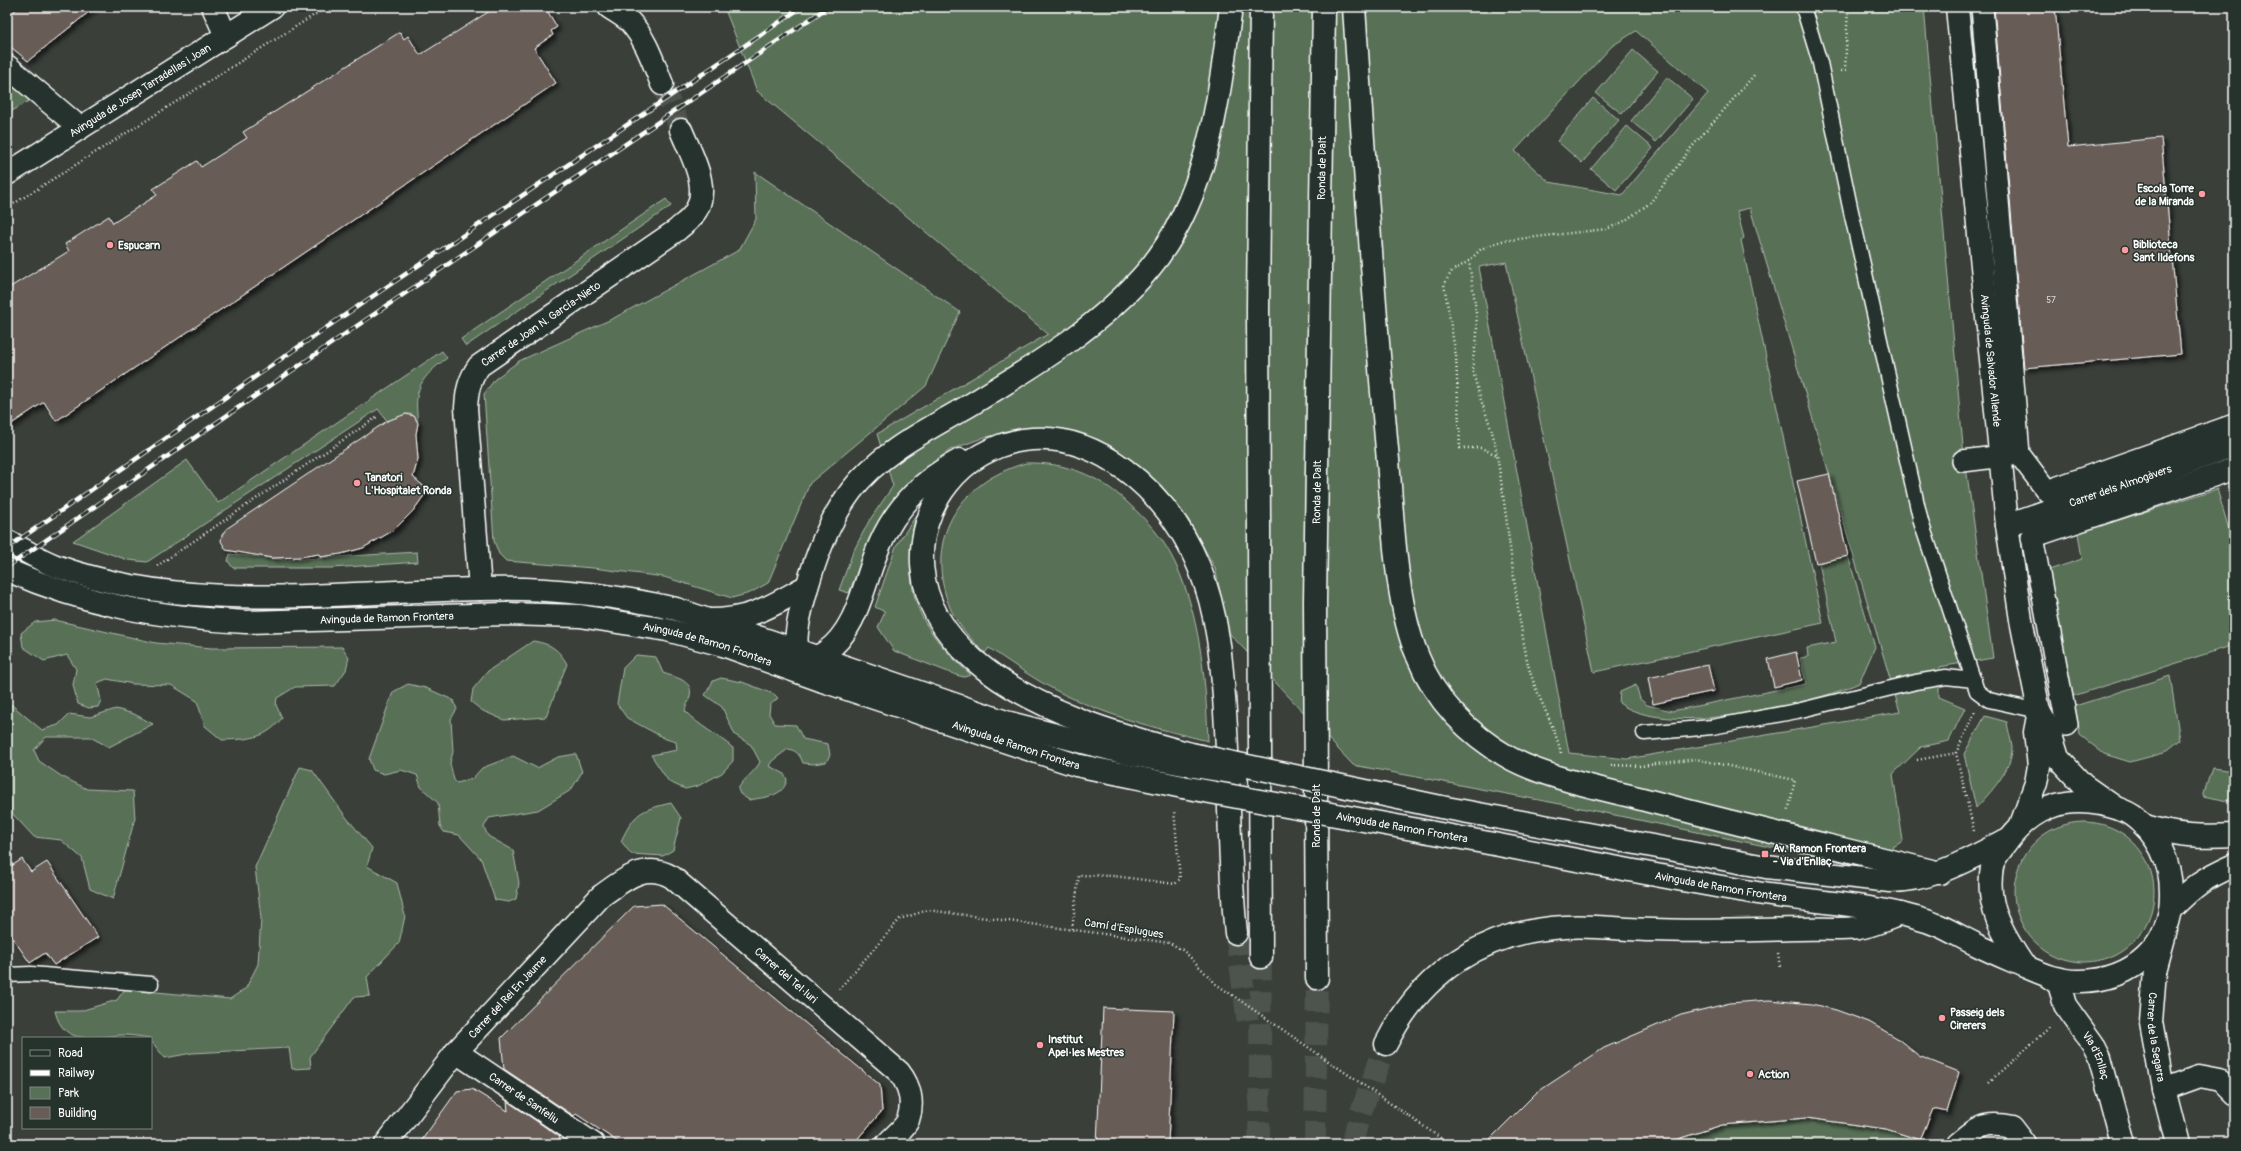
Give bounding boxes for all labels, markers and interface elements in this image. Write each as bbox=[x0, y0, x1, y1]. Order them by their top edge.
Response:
street label: Avinguda de Josep Tarradellas i Joan bbox=[67, 41, 213, 140]
street label: Ronda de Dalt bbox=[1315, 136, 1329, 200]
place label: Escola Torre de la Miranda bbox=[2135, 182, 2195, 208]
marker: Escola Torre de la Miranda bbox=[2197, 189, 2207, 199]
place label: Biblioteca Sant Ildefons bbox=[2133, 238, 2194, 264]
place label: Espucarn bbox=[118, 239, 160, 252]
marker: Espucarn bbox=[105, 240, 115, 250]
marker: Biblioteca Sant Ildefons bbox=[2120, 245, 2130, 255]
street label: Carrer de Joan N. García-Nieto bbox=[479, 279, 603, 370]
street label: Avinguda de Salvador Allende bbox=[1978, 293, 2004, 428]
house number: 57 bbox=[2046, 295, 2056, 306]
street label: Ronda de Dalt bbox=[1310, 459, 1324, 524]
street label: Carrer dels Almogàvers bbox=[2068, 462, 2173, 510]
place label: Tanatori L'Hospitalet Ronda bbox=[364, 471, 452, 497]
marker: Tanatori L'Hospitalet Ronda bbox=[352, 478, 362, 488]
street label: Avinguda de Ramon Frontera bbox=[320, 610, 454, 627]
street label: Avinguda de Ramon Frontera bbox=[642, 620, 774, 669]
street label: Avinguda de Ramon Frontera bbox=[950, 718, 1081, 773]
street label: Ronda de Dalt bbox=[1310, 784, 1323, 848]
street label: Avinguda de Ramon Frontera bbox=[1335, 809, 1469, 845]
place label: Av. Ramon Frontera - Via d'Enllaç bbox=[1773, 842, 1866, 868]
marker: Av. Ramon Frontera - Via d'Enllaç bbox=[1760, 849, 1770, 859]
street label: Avinguda de Ramon Frontera bbox=[1654, 869, 1788, 904]
street label: Camí d'Esplugues bbox=[1083, 916, 1165, 941]
street label: Carrer del Tel·luri bbox=[752, 945, 820, 1006]
street label: Carrer del Rei En Jaume bbox=[466, 953, 550, 1041]
street label: Carrer de la Segarra bbox=[2144, 992, 2168, 1083]
place label: Passeig dels Cirerers bbox=[1950, 1006, 2004, 1032]
marker: Passeig dels Cirerers bbox=[1937, 1013, 1947, 1023]
street label: Via d'Enllaç bbox=[2079, 1029, 2112, 1081]
place label: Institut Apel·les Mestres bbox=[1048, 1033, 1124, 1059]
legend bbox=[22, 1037, 152, 1129]
marker: Institut Apel·les Mestres bbox=[1035, 1040, 1045, 1050]
text: Road bbox=[58, 1046, 83, 1061]
text: Railway bbox=[58, 1066, 94, 1081]
place label: Action bbox=[1758, 1068, 1789, 1081]
marker: Action bbox=[1745, 1069, 1755, 1079]
street label: Carrer de Sanfeliu bbox=[486, 1070, 561, 1126]
text: Park bbox=[58, 1086, 79, 1101]
text: Building bbox=[58, 1106, 97, 1121]

